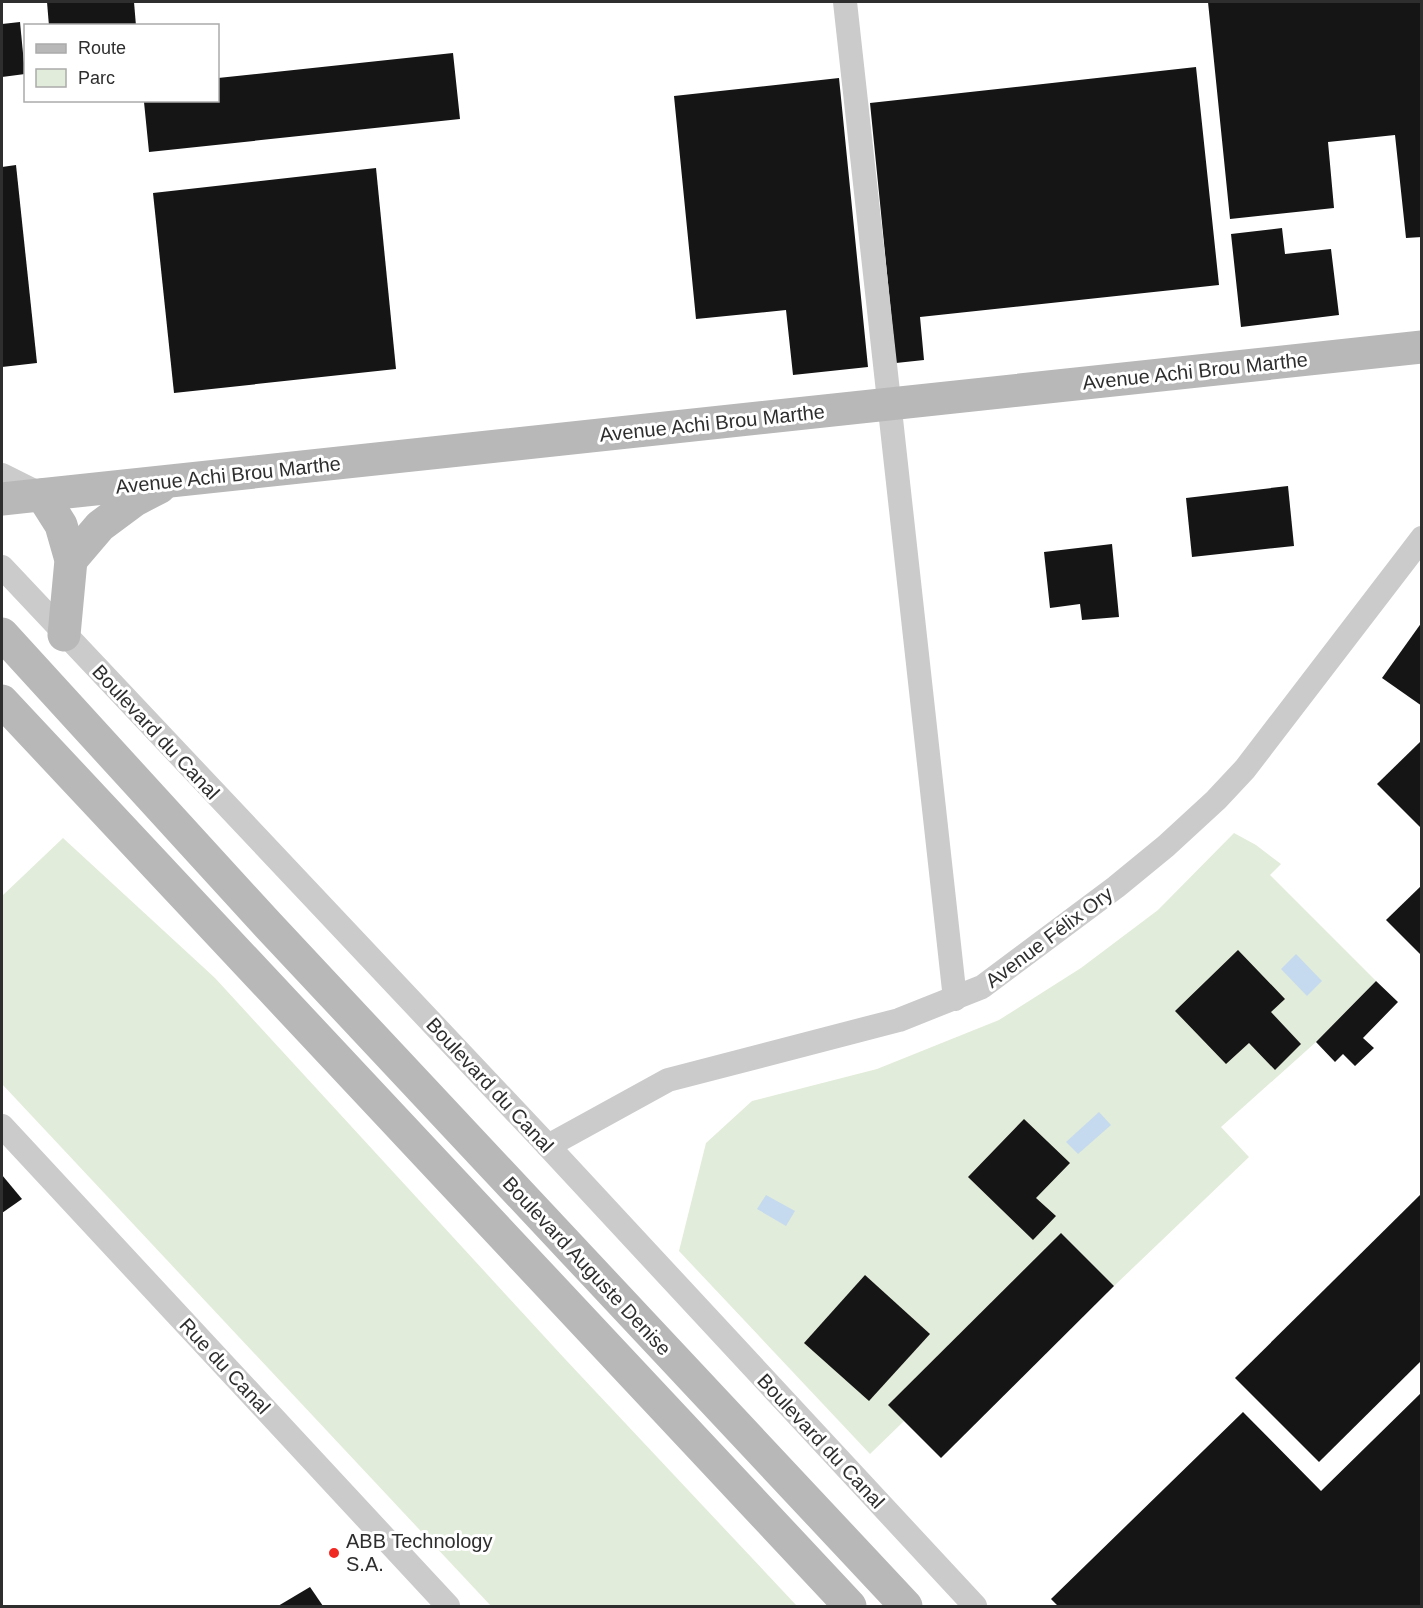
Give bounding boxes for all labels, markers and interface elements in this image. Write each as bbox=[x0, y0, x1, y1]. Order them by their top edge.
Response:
legend bbox=[24, 24, 219, 102]
text: Route bbox=[78, 38, 126, 58]
text: Parc bbox=[78, 68, 115, 88]
street label: Avenue Achi Brou Marthe bbox=[1081, 348, 1309, 394]
street label: Avenue Achi Brou Marthe bbox=[598, 400, 826, 446]
street label: Avenue Achi Brou Marthe bbox=[114, 452, 342, 498]
street label: Boulevard du Canal bbox=[88, 660, 224, 804]
street label: Avenue Félix Ory bbox=[981, 882, 1117, 992]
street label: Boulevard du Canal bbox=[422, 1013, 558, 1157]
street label: Boulevard Auguste Denise bbox=[499, 1172, 675, 1360]
street label: Rue du Canal bbox=[175, 1314, 275, 1418]
street label: Boulevard du Canal bbox=[753, 1369, 889, 1513]
place label: ABB Technology S.A. bbox=[346, 1530, 492, 1575]
marker: ABB Technology S.A. bbox=[327, 1546, 341, 1560]

